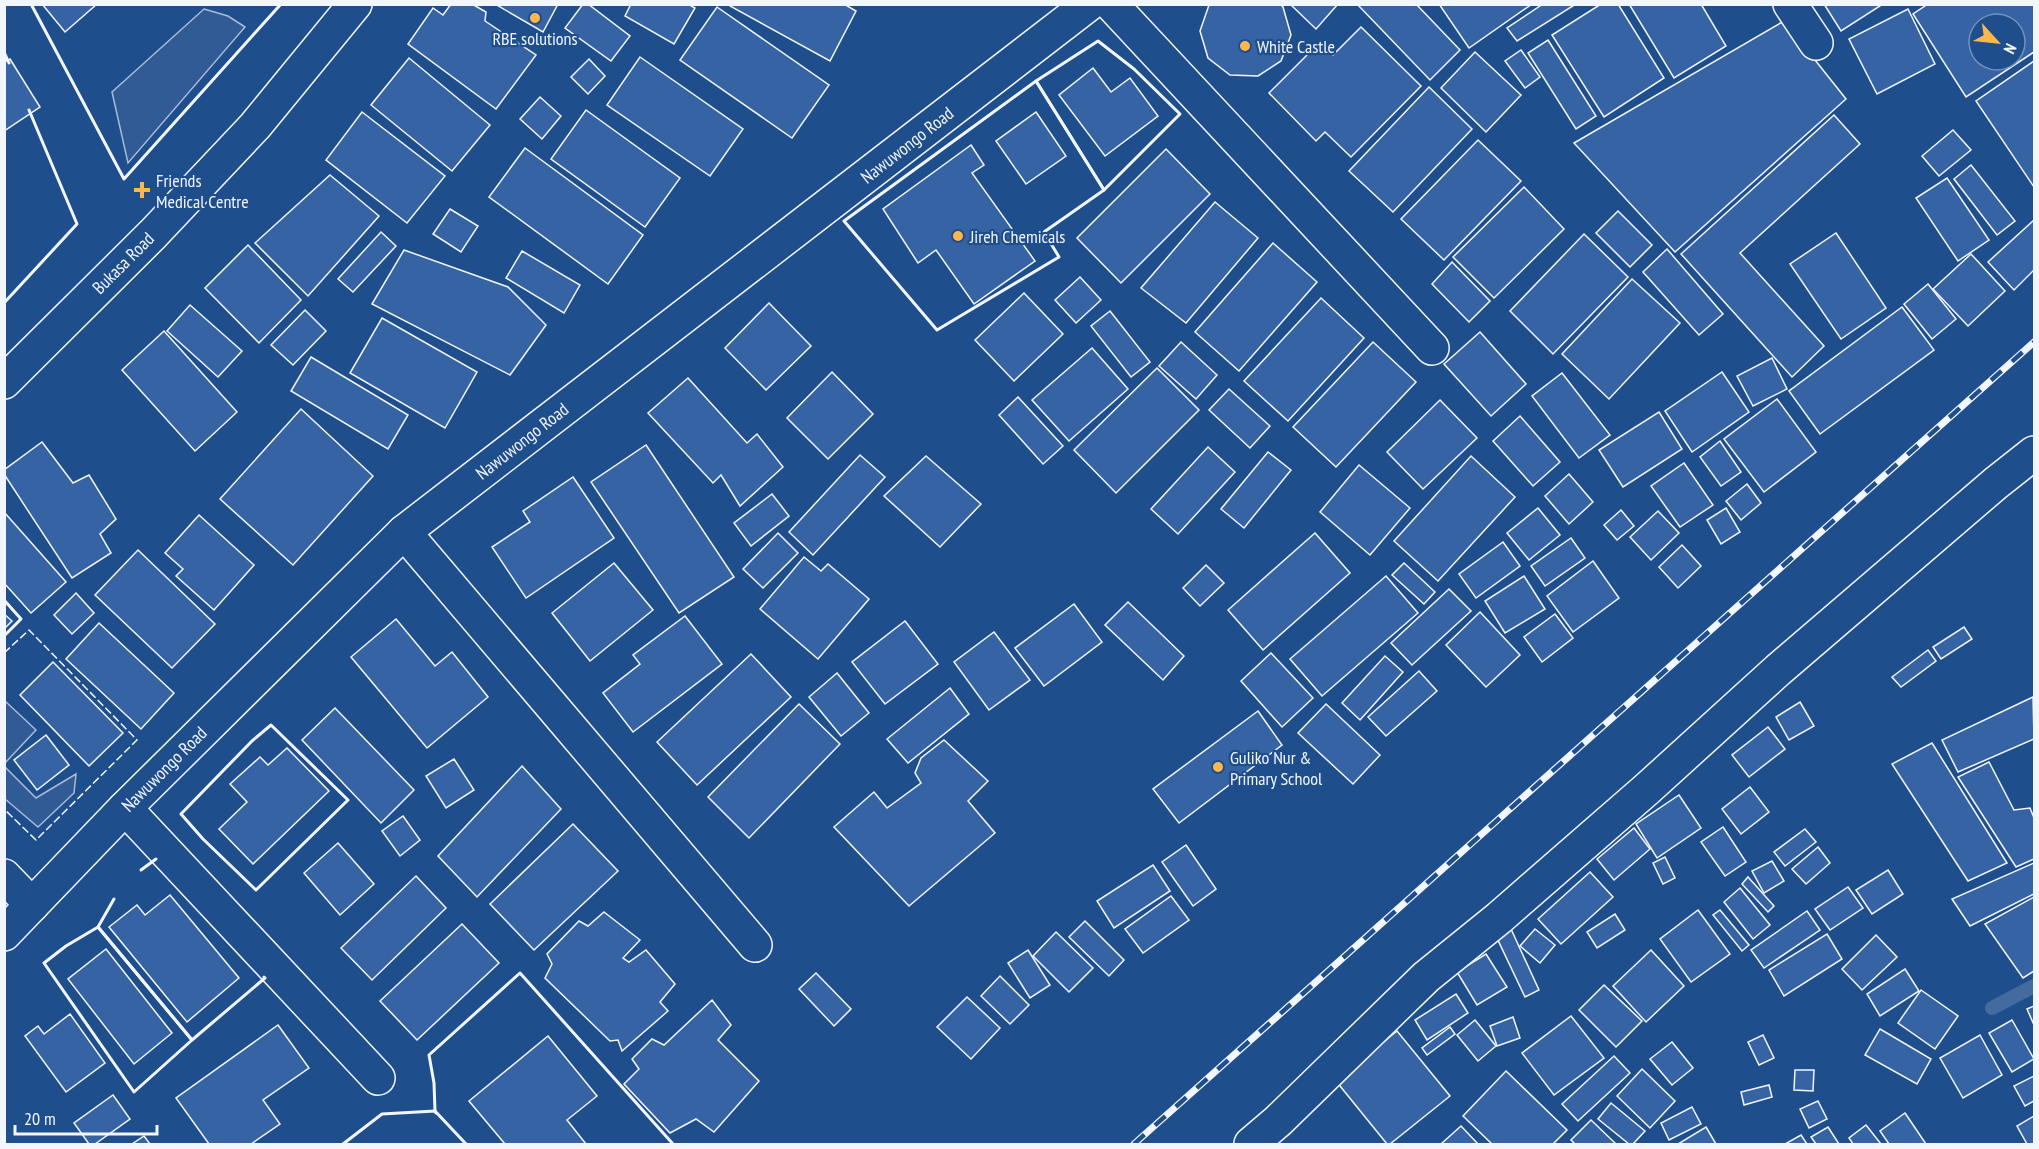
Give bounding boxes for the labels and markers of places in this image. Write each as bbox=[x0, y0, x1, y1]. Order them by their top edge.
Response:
marker: RBE solutions bbox=[528, 11, 542, 25]
place label: RBE solutions bbox=[492, 27, 578, 50]
place label: White Castle bbox=[1257, 35, 1335, 58]
marker: White Castle bbox=[1238, 39, 1252, 53]
place label: Friends Medical Centre bbox=[156, 169, 249, 213]
marker: Friends Medical Centre bbox=[133, 181, 151, 199]
place label: Jireh Chemicals bbox=[969, 225, 1065, 248]
marker: Jireh Chemicals bbox=[951, 229, 965, 243]
place label: Guliko Nur & Primary School bbox=[1230, 746, 1323, 790]
marker: Guliko Nur & Primary School bbox=[1211, 760, 1225, 774]

